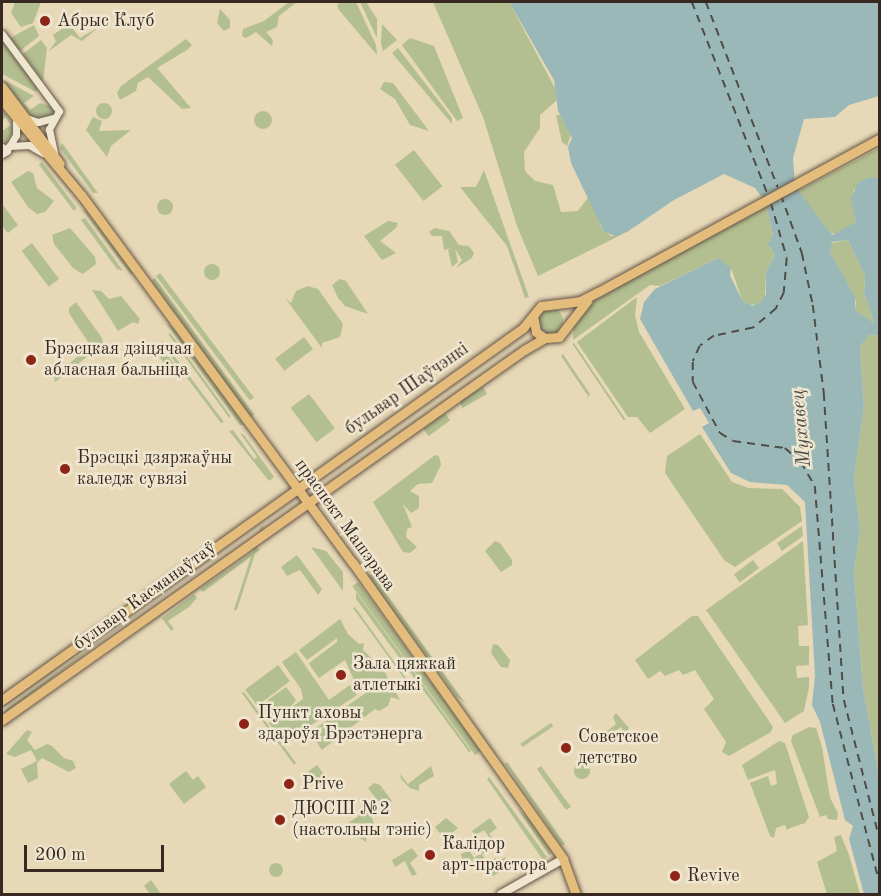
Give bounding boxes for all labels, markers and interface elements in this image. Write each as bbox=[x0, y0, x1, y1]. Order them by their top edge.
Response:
place label: Абрыс Клуб bbox=[57, 10, 154, 32]
marker: Абрыс Клуб bbox=[38, 14, 52, 28]
street label: бульвар Шаўчэнкі bbox=[341, 338, 473, 440]
place label: Брэсцкая дзіцячая абласная бальніца bbox=[44, 339, 192, 382]
marker: Брэсцкая дзіцячая абласная бальніца bbox=[22, 351, 40, 369]
water label: Мухавец bbox=[787, 388, 817, 468]
place label: Брэсцкі дзяржаўны каледж сувязі bbox=[77, 448, 232, 490]
street label: праспект Машэрава bbox=[290, 455, 400, 595]
marker: Брэсцкі дзяржаўны каледж сувязі bbox=[58, 462, 72, 476]
street label: бульвар Касманаўтаў bbox=[69, 537, 221, 655]
place label: Зала цяжкай атлетыкі bbox=[353, 654, 456, 696]
marker: Зала цяжкай атлетыкі bbox=[334, 668, 348, 682]
place label: Пункт аховы здароўя Брэстэнерга bbox=[258, 703, 423, 746]
marker: Пункт аховы здароўя Брэстэнерга bbox=[235, 715, 253, 733]
place label: Советское детство bbox=[578, 727, 658, 770]
marker: Советское детство bbox=[559, 741, 573, 755]
place label: Prive bbox=[302, 773, 343, 795]
marker: Prive bbox=[280, 775, 298, 793]
place label: ДЮСШ №2 (настольны тэніс) bbox=[292, 799, 432, 842]
marker: ДЮСШ №2 (настольны тэніс) bbox=[273, 813, 287, 827]
scale bar bbox=[27, 833, 166, 871]
place label: Калідор арт-прастора bbox=[442, 834, 547, 876]
text: 200 m bbox=[35, 846, 86, 864]
marker: Калідор арт-прастора bbox=[423, 848, 437, 862]
place label: Revive bbox=[687, 865, 740, 887]
marker: Revive bbox=[668, 869, 682, 883]

